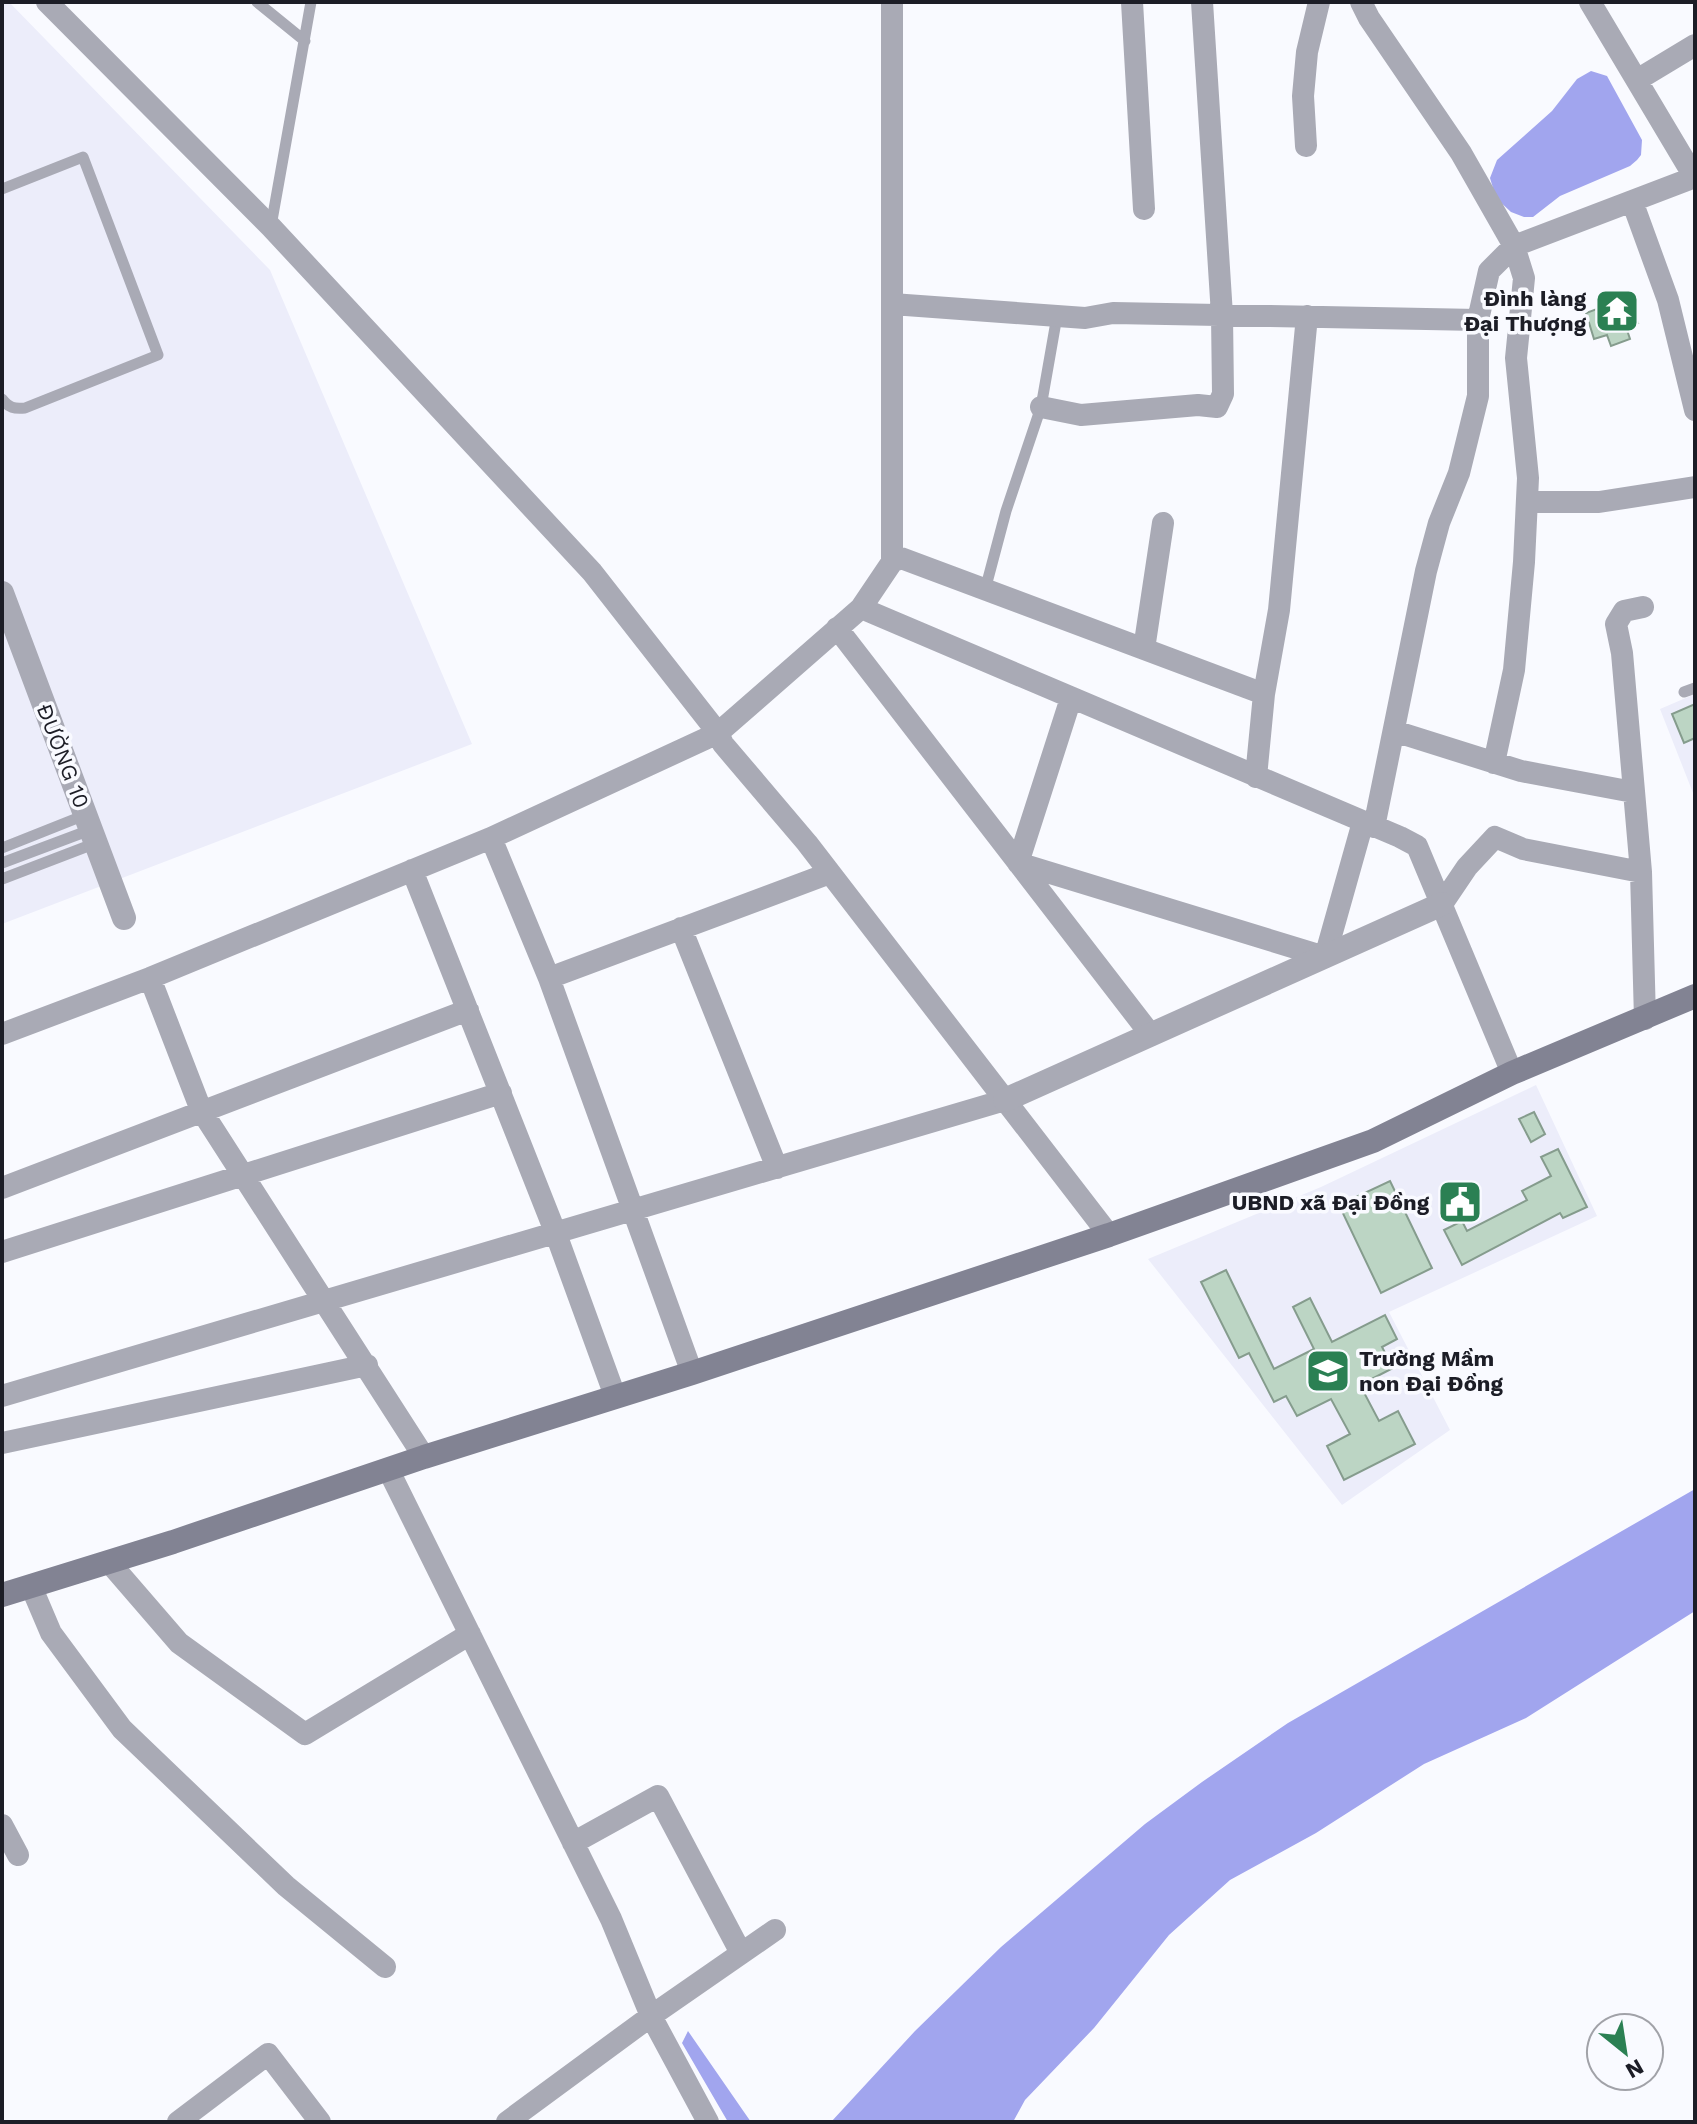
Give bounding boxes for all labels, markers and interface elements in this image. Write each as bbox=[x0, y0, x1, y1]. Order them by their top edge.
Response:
place label: Đình làng Đại Thượng bbox=[1464, 286, 1587, 336]
temple icon: Đình làng Đại Thượng bbox=[1593, 287, 1641, 335]
street label: ĐƯỜNG 10 bbox=[32, 700, 94, 812]
public building icon: UBND xã Đại Đồng bbox=[1436, 1178, 1484, 1226]
place label: UBND xã Đại Đồng bbox=[1232, 1190, 1430, 1215]
place label: Trường Mầm non Đại Đồng bbox=[1359, 1346, 1503, 1396]
school or university icon: Trường Mầm non Đại Đồng bbox=[1304, 1347, 1352, 1395]
north arrow bbox=[1585, 2012, 1665, 2092]
text: N bbox=[1621, 2054, 1648, 2084]

